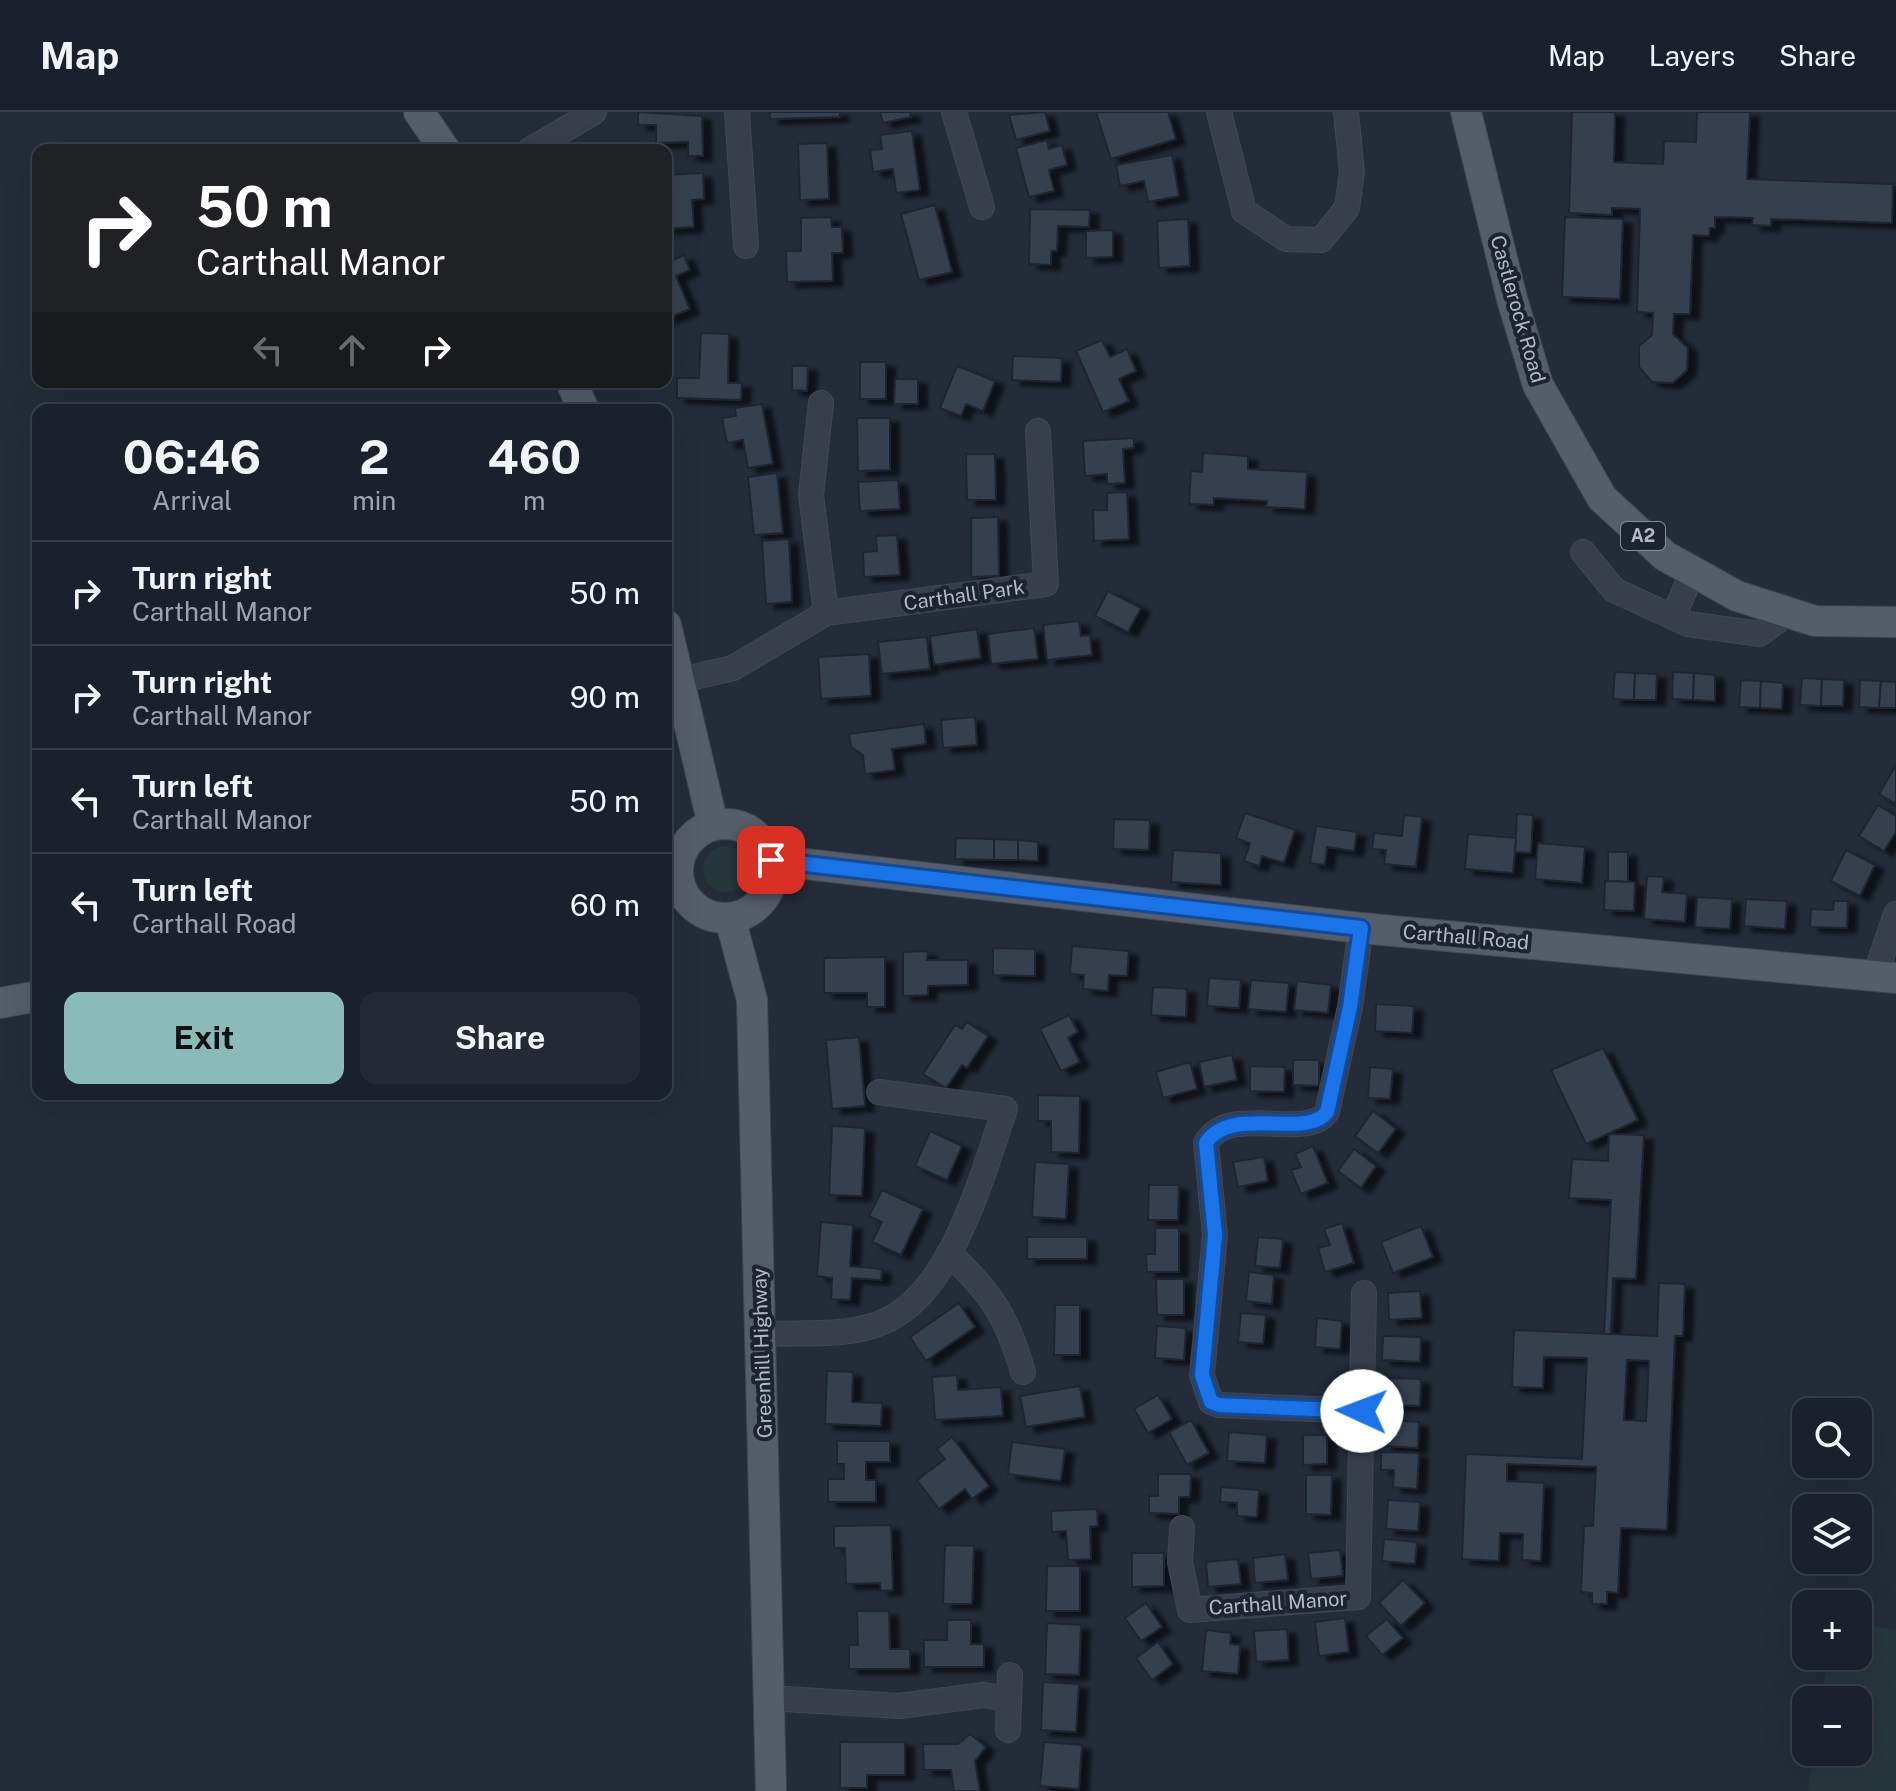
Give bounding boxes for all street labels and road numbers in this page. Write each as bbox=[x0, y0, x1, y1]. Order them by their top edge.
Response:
street label: Castlerock Road bbox=[1485, 232, 1551, 386]
road number: A2 bbox=[1621, 522, 1665, 550]
street label: Carthall Park bbox=[902, 575, 1026, 615]
street label: Carthall Road bbox=[1402, 920, 1530, 954]
street label: Greenhill Highway bbox=[747, 1267, 777, 1439]
street label: Carthall Manor bbox=[1208, 1586, 1348, 1620]

